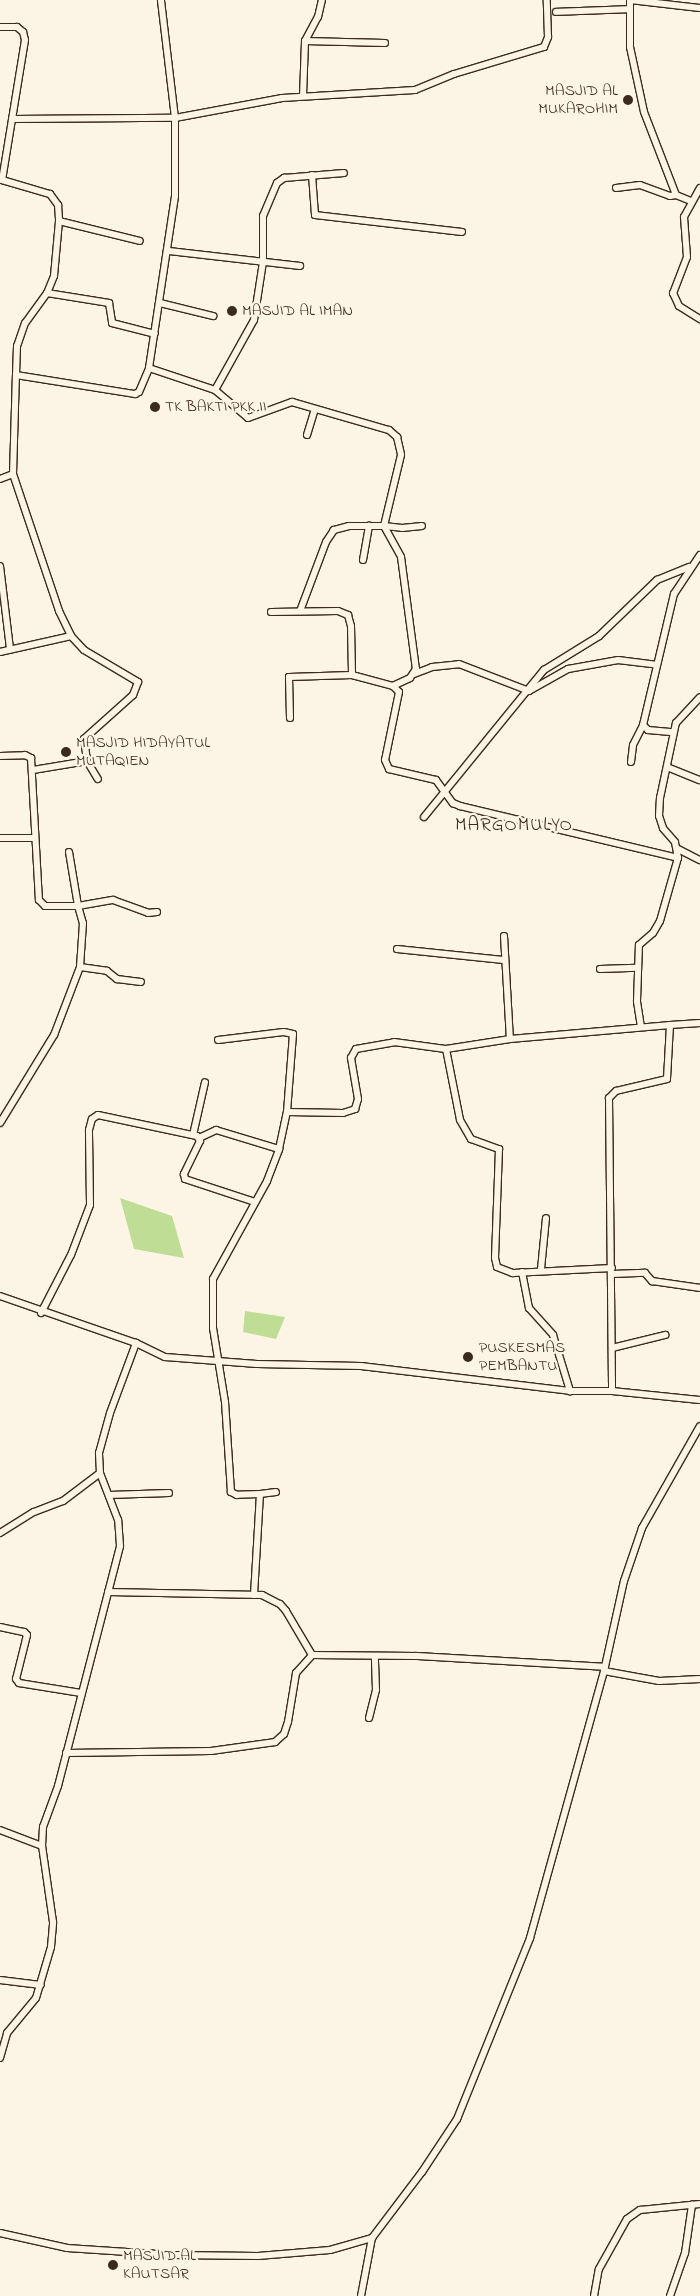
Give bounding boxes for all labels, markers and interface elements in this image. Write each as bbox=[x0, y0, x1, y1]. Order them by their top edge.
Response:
place label: MASJID AL MUKAROHIM bbox=[538, 81, 618, 119]
marker: MASJID AL MUKAROHIM bbox=[622, 94, 634, 106]
place label: MASJID AL IMAN bbox=[242, 301, 353, 321]
marker: MASJID AL IMAN bbox=[226, 305, 238, 317]
place label: TK BAKTI PKK II bbox=[165, 397, 267, 417]
marker: TK BAKTI PKK II bbox=[149, 401, 161, 413]
place label: MASJID HIDAYATUL MUTAQIEN bbox=[76, 733, 210, 771]
marker: MASJID HIDAYATUL MUTAQIEN bbox=[60, 746, 72, 758]
district label: MARGOMULYO bbox=[454, 815, 574, 837]
place label: PUSKESMAS PEMBANTU bbox=[479, 1338, 565, 1376]
marker: PUSKESMAS PEMBANTU bbox=[461, 1350, 475, 1364]
place label: MASJID AL KAUTSAR bbox=[123, 2246, 196, 2284]
marker: MASJID AL KAUTSAR bbox=[107, 2259, 119, 2271]

